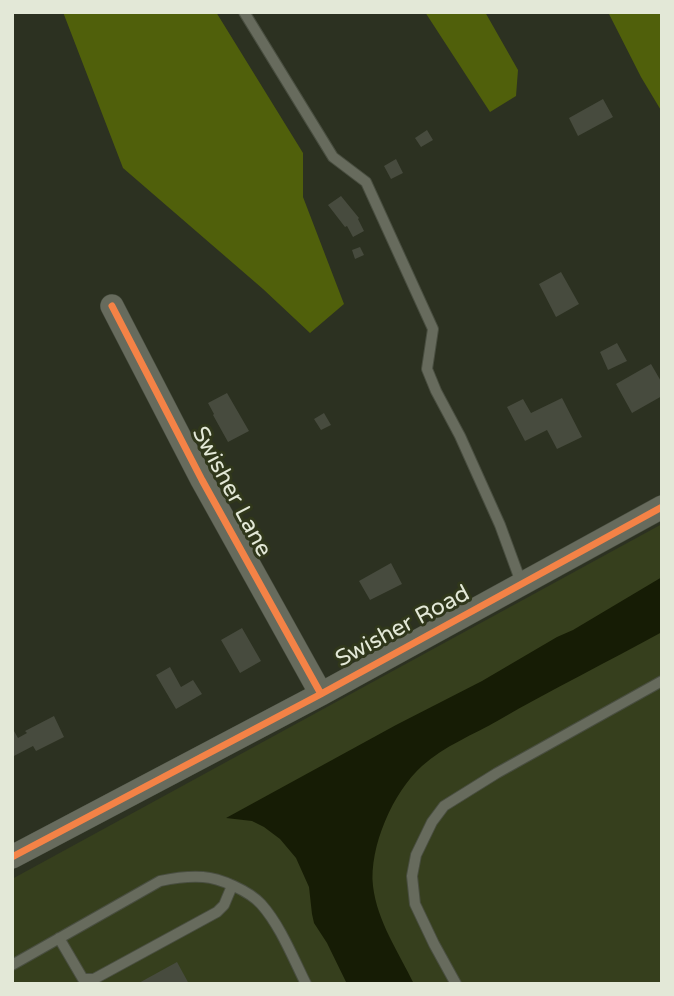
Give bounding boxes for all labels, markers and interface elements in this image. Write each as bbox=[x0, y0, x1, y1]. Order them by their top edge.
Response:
street label: Swisher Lane bbox=[185, 422, 277, 562]
street label: Swisher Road bbox=[331, 580, 475, 674]

